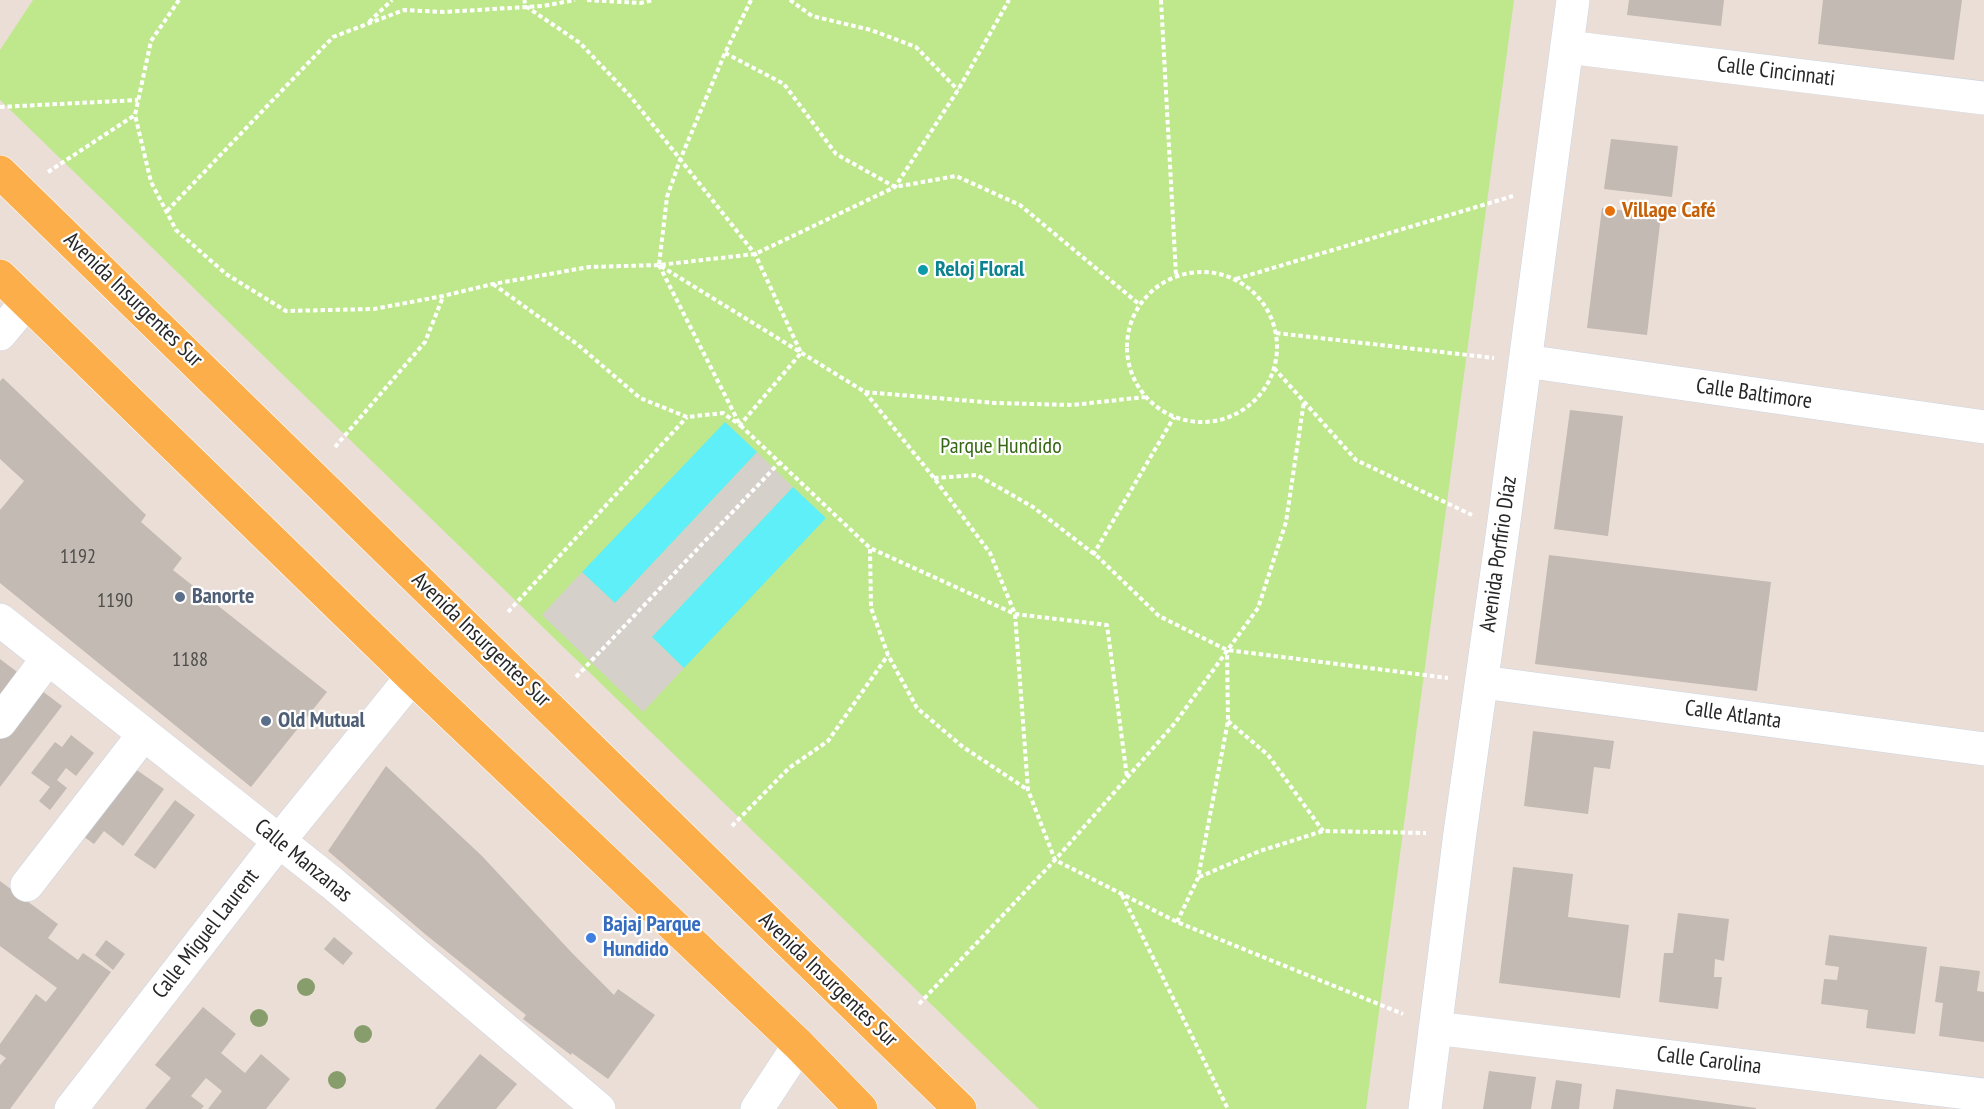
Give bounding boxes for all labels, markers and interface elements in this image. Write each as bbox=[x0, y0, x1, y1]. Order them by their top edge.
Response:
street label: Calle Cincinnati bbox=[1716, 52, 1836, 92]
place label: Village Café bbox=[1622, 198, 1716, 224]
marker: Village Café bbox=[1603, 204, 1617, 218]
street label: Avenida Insurgentes Sur bbox=[58, 227, 208, 373]
place label: Reloj Floral bbox=[935, 257, 1024, 283]
marker: Reloj Floral bbox=[916, 263, 930, 277]
street label: Calle Baltimore bbox=[1694, 373, 1814, 415]
park label: Parque Hundido bbox=[940, 434, 1062, 460]
street label: Avenida Porfirio Díaz bbox=[1475, 474, 1523, 634]
house number: 1192 bbox=[60, 545, 96, 569]
street label: Avenida Insurgentes Sur bbox=[406, 567, 556, 713]
place label: Banorte bbox=[192, 584, 254, 610]
house number: 1190 bbox=[97, 589, 133, 613]
marker: Banorte bbox=[173, 590, 187, 604]
house number: 1188 bbox=[172, 648, 208, 672]
street label: Calle Atlanta bbox=[1683, 695, 1783, 735]
place label: Old Mutual bbox=[278, 708, 365, 734]
marker: Old Mutual bbox=[259, 714, 273, 728]
street label: Calle Manzanas bbox=[249, 814, 357, 908]
street label: Calle Miguel Laurent bbox=[147, 864, 265, 1004]
street label: Avenida Insurgentes Sur bbox=[753, 907, 903, 1053]
place label: Bajaj Parque Hundido bbox=[603, 912, 701, 963]
marker: Bajaj Parque Hundido bbox=[584, 931, 598, 945]
street label: Calle Carolina bbox=[1655, 1041, 1763, 1081]

